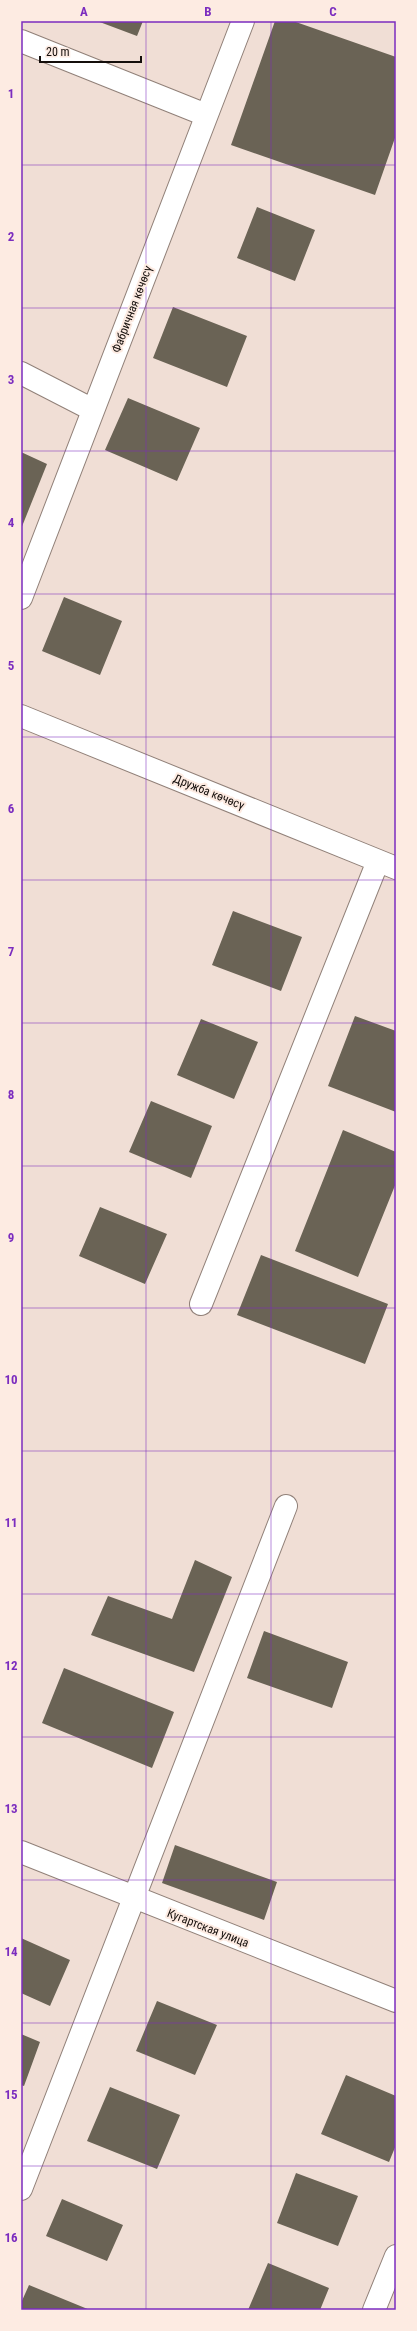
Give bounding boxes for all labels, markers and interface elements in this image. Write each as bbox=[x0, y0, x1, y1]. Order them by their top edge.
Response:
text: A bbox=[80, 4, 88, 19]
text: B bbox=[204, 4, 212, 19]
text: C bbox=[329, 4, 337, 19]
scale bar bbox=[40, 38, 141, 64]
text: 20 m bbox=[46, 45, 70, 59]
text: 1 bbox=[8, 86, 14, 101]
text: 2 bbox=[8, 229, 15, 244]
street label: Фабричная көчөсү bbox=[109, 263, 155, 354]
text: 3 bbox=[8, 372, 14, 387]
text: 4 bbox=[8, 515, 15, 530]
text: 5 bbox=[8, 658, 15, 673]
street label: Дружба көчөсү bbox=[171, 771, 247, 813]
text: 6 bbox=[8, 801, 15, 816]
text: 7 bbox=[8, 944, 15, 959]
text: 8 bbox=[8, 1087, 14, 1102]
text: 9 bbox=[8, 1230, 14, 1245]
text: 10 bbox=[4, 1372, 18, 1387]
text: 11 bbox=[4, 1515, 18, 1530]
text: 12 bbox=[4, 1658, 18, 1673]
text: 13 bbox=[4, 1801, 18, 1816]
street label: Кугартская улица bbox=[165, 1906, 251, 1950]
text: 14 bbox=[4, 1944, 18, 1959]
text: 15 bbox=[4, 2087, 18, 2102]
text: 16 bbox=[4, 2230, 18, 2245]

